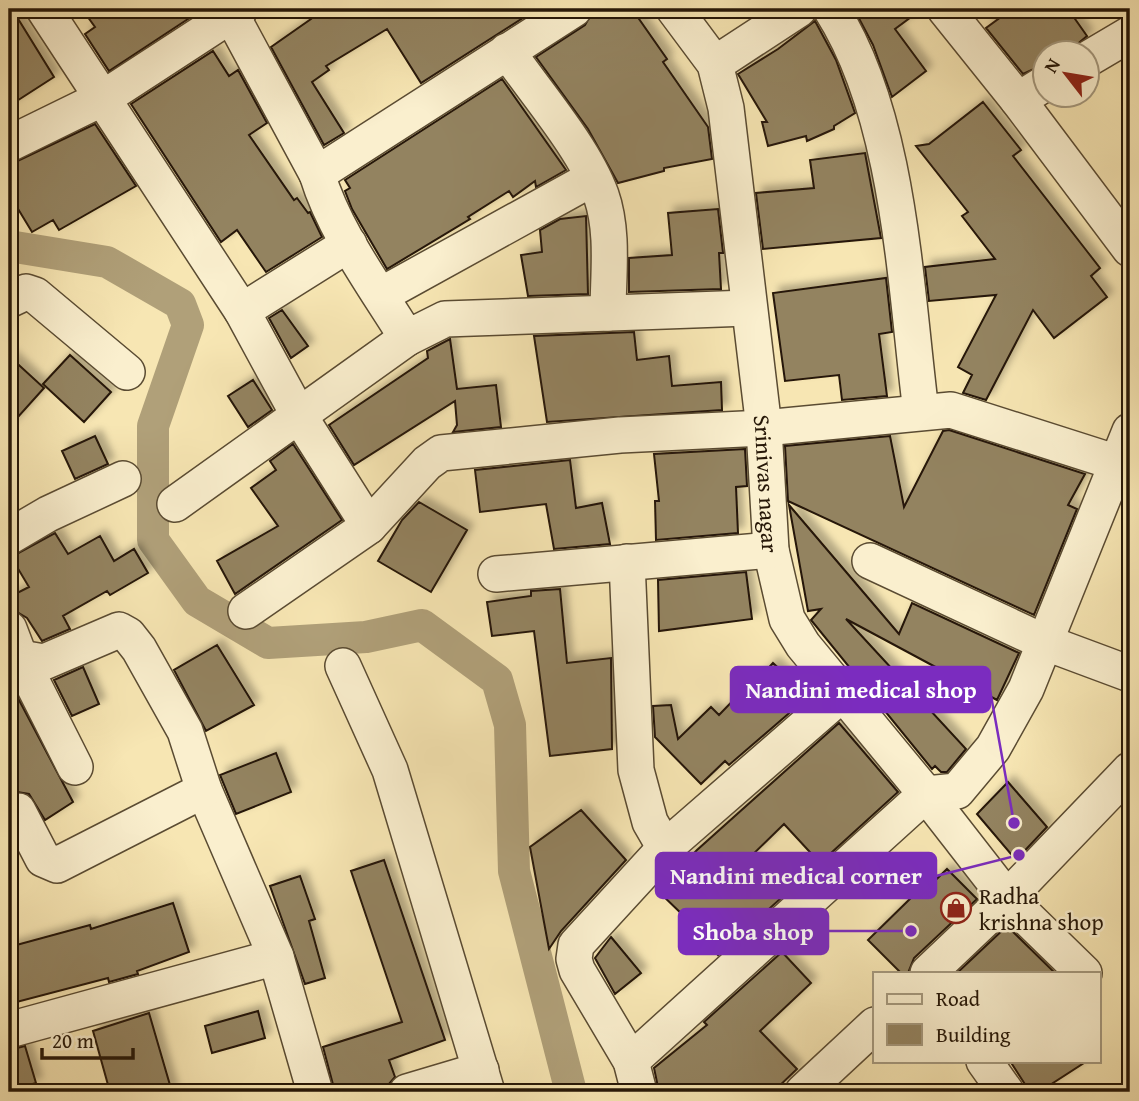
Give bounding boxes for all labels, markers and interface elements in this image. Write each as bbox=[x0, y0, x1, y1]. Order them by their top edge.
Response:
north arrow bbox=[1030, 38, 1100, 108]
text: N bbox=[1036, 52, 1067, 78]
street label: Srinivas nagar bbox=[746, 413, 788, 554]
callout: Nandini medical shop bbox=[731, 667, 990, 712]
text: Nandini medical shop bbox=[745, 672, 977, 707]
callout: Nandini medical corner bbox=[656, 853, 936, 898]
text: Nandini medical corner bbox=[670, 858, 922, 893]
place label: Radha krishna shop bbox=[979, 879, 1104, 938]
shop icon: Radha krishna shop bbox=[939, 891, 973, 925]
callout: Shoba shop bbox=[679, 909, 828, 954]
text: Shoba shop bbox=[692, 914, 814, 949]
legend bbox=[873, 972, 1100, 1062]
text: Road bbox=[936, 983, 981, 1014]
scale bar bbox=[42, 1017, 133, 1061]
text: Building bbox=[936, 1019, 1011, 1050]
text: 20 m bbox=[52, 1025, 94, 1056]

